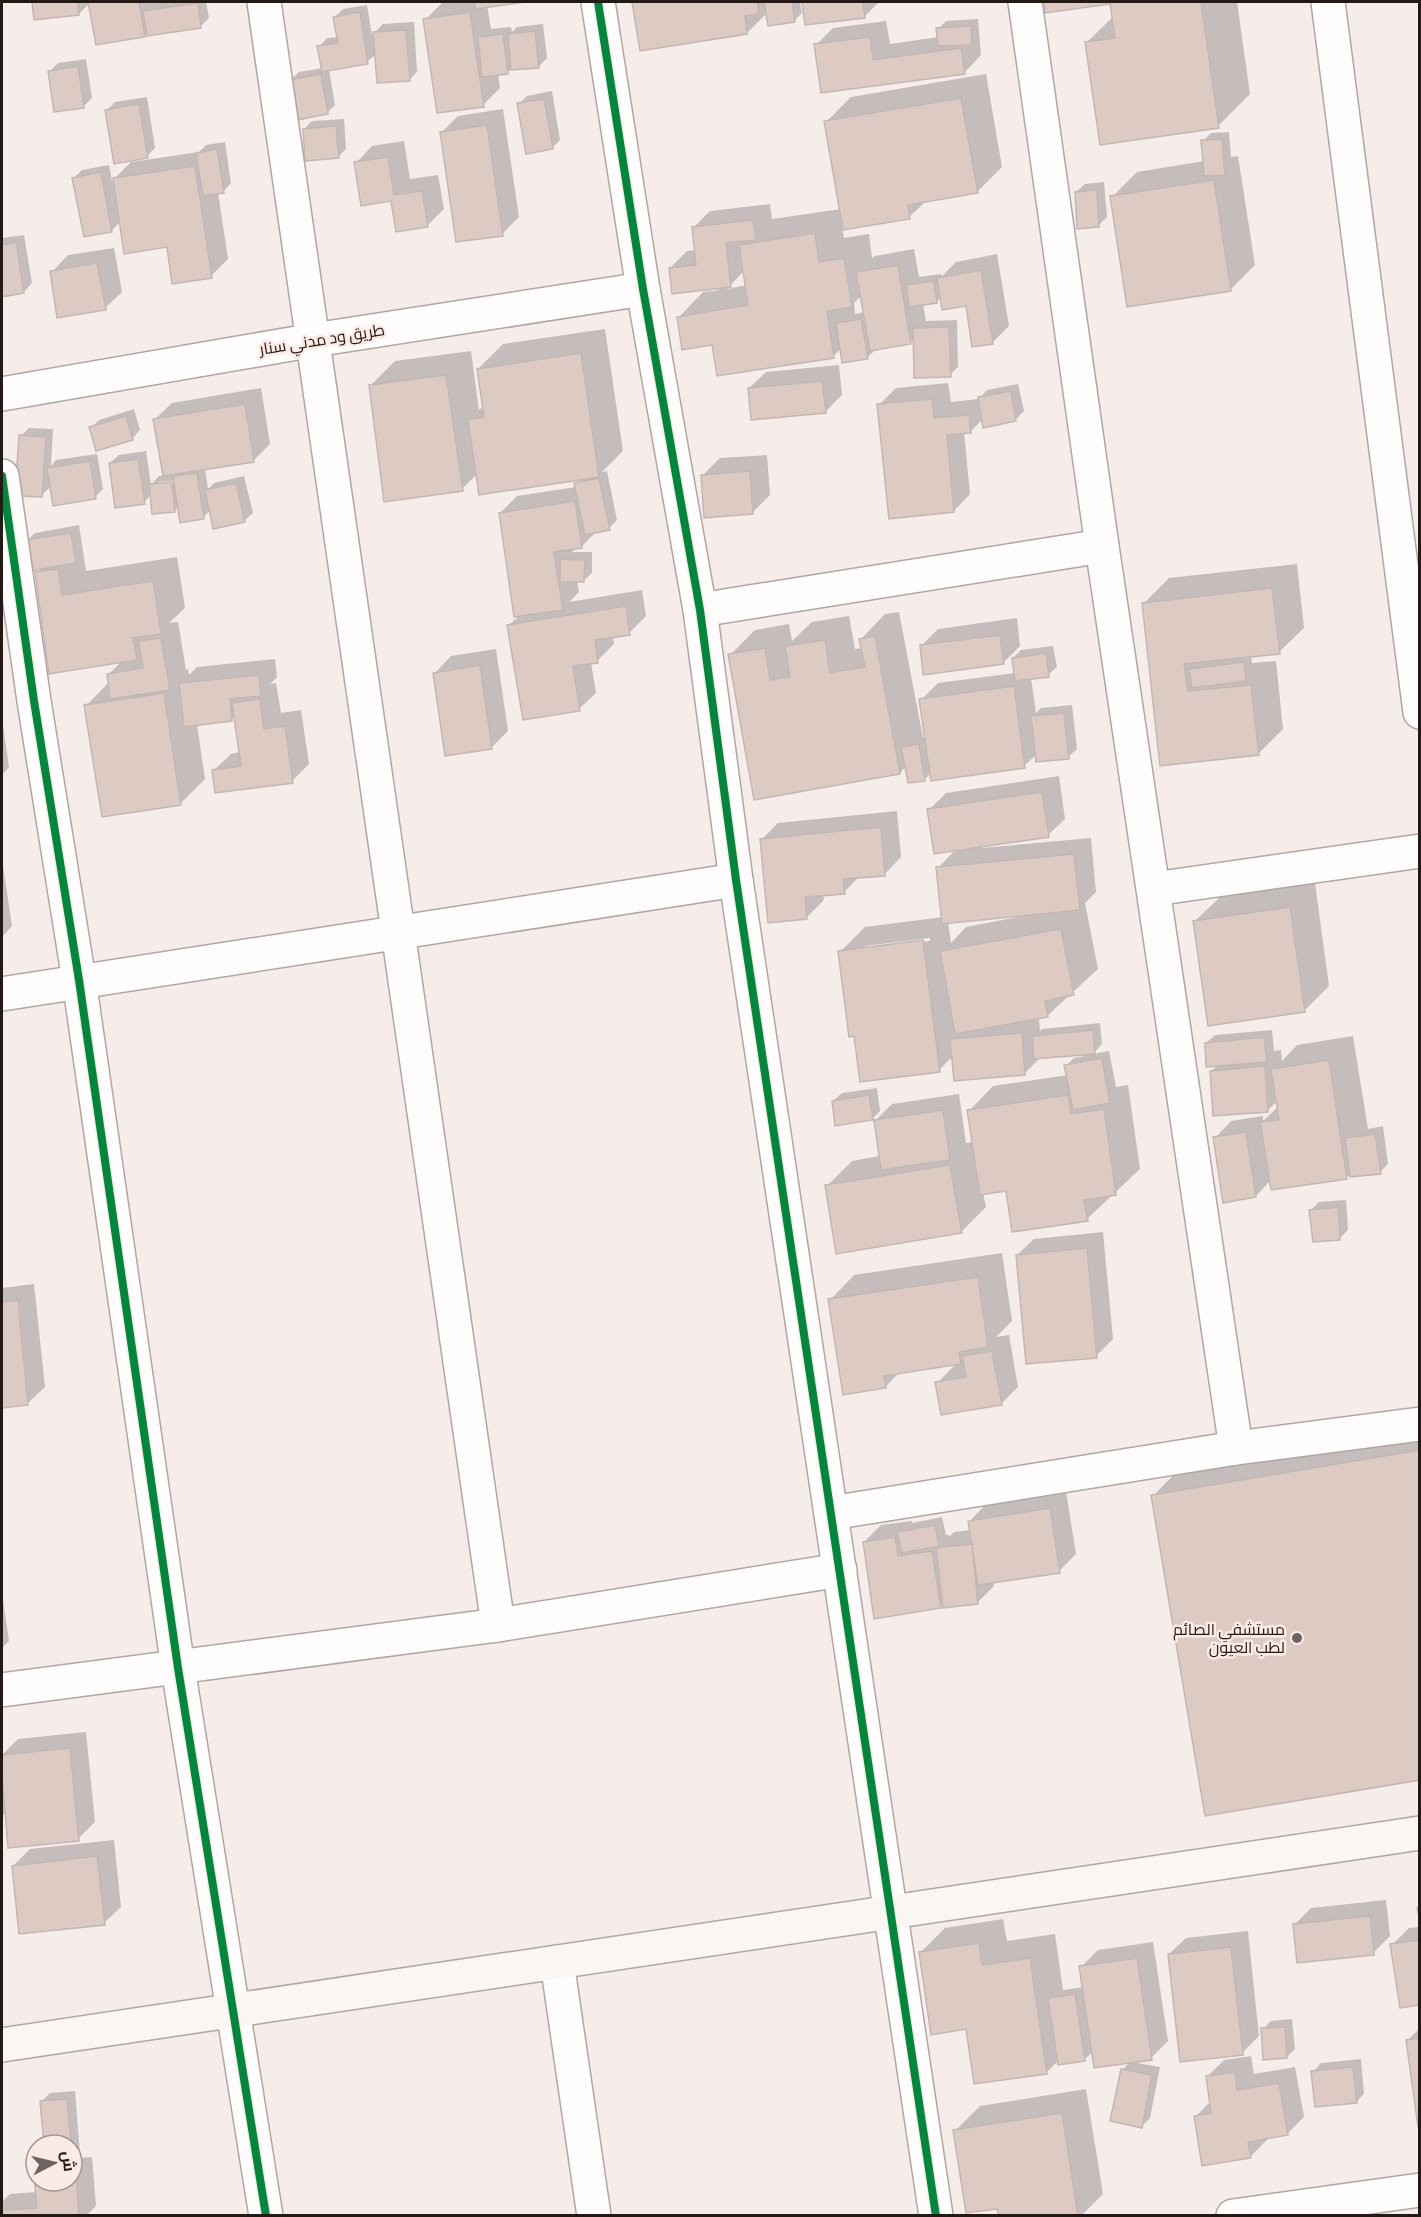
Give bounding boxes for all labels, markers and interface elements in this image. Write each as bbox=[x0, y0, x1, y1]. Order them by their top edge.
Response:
street label: طريق ود مدني سنار bbox=[257, 318, 387, 363]
place label: مستشفي الصائم لطب العيون bbox=[1173, 1618, 1285, 1658]
marker: مستشفي الصائم لطب العيون bbox=[1290, 1631, 1304, 1645]
north arrow bbox=[24, 2133, 84, 2193]
text: ش bbox=[57, 2150, 81, 2173]

